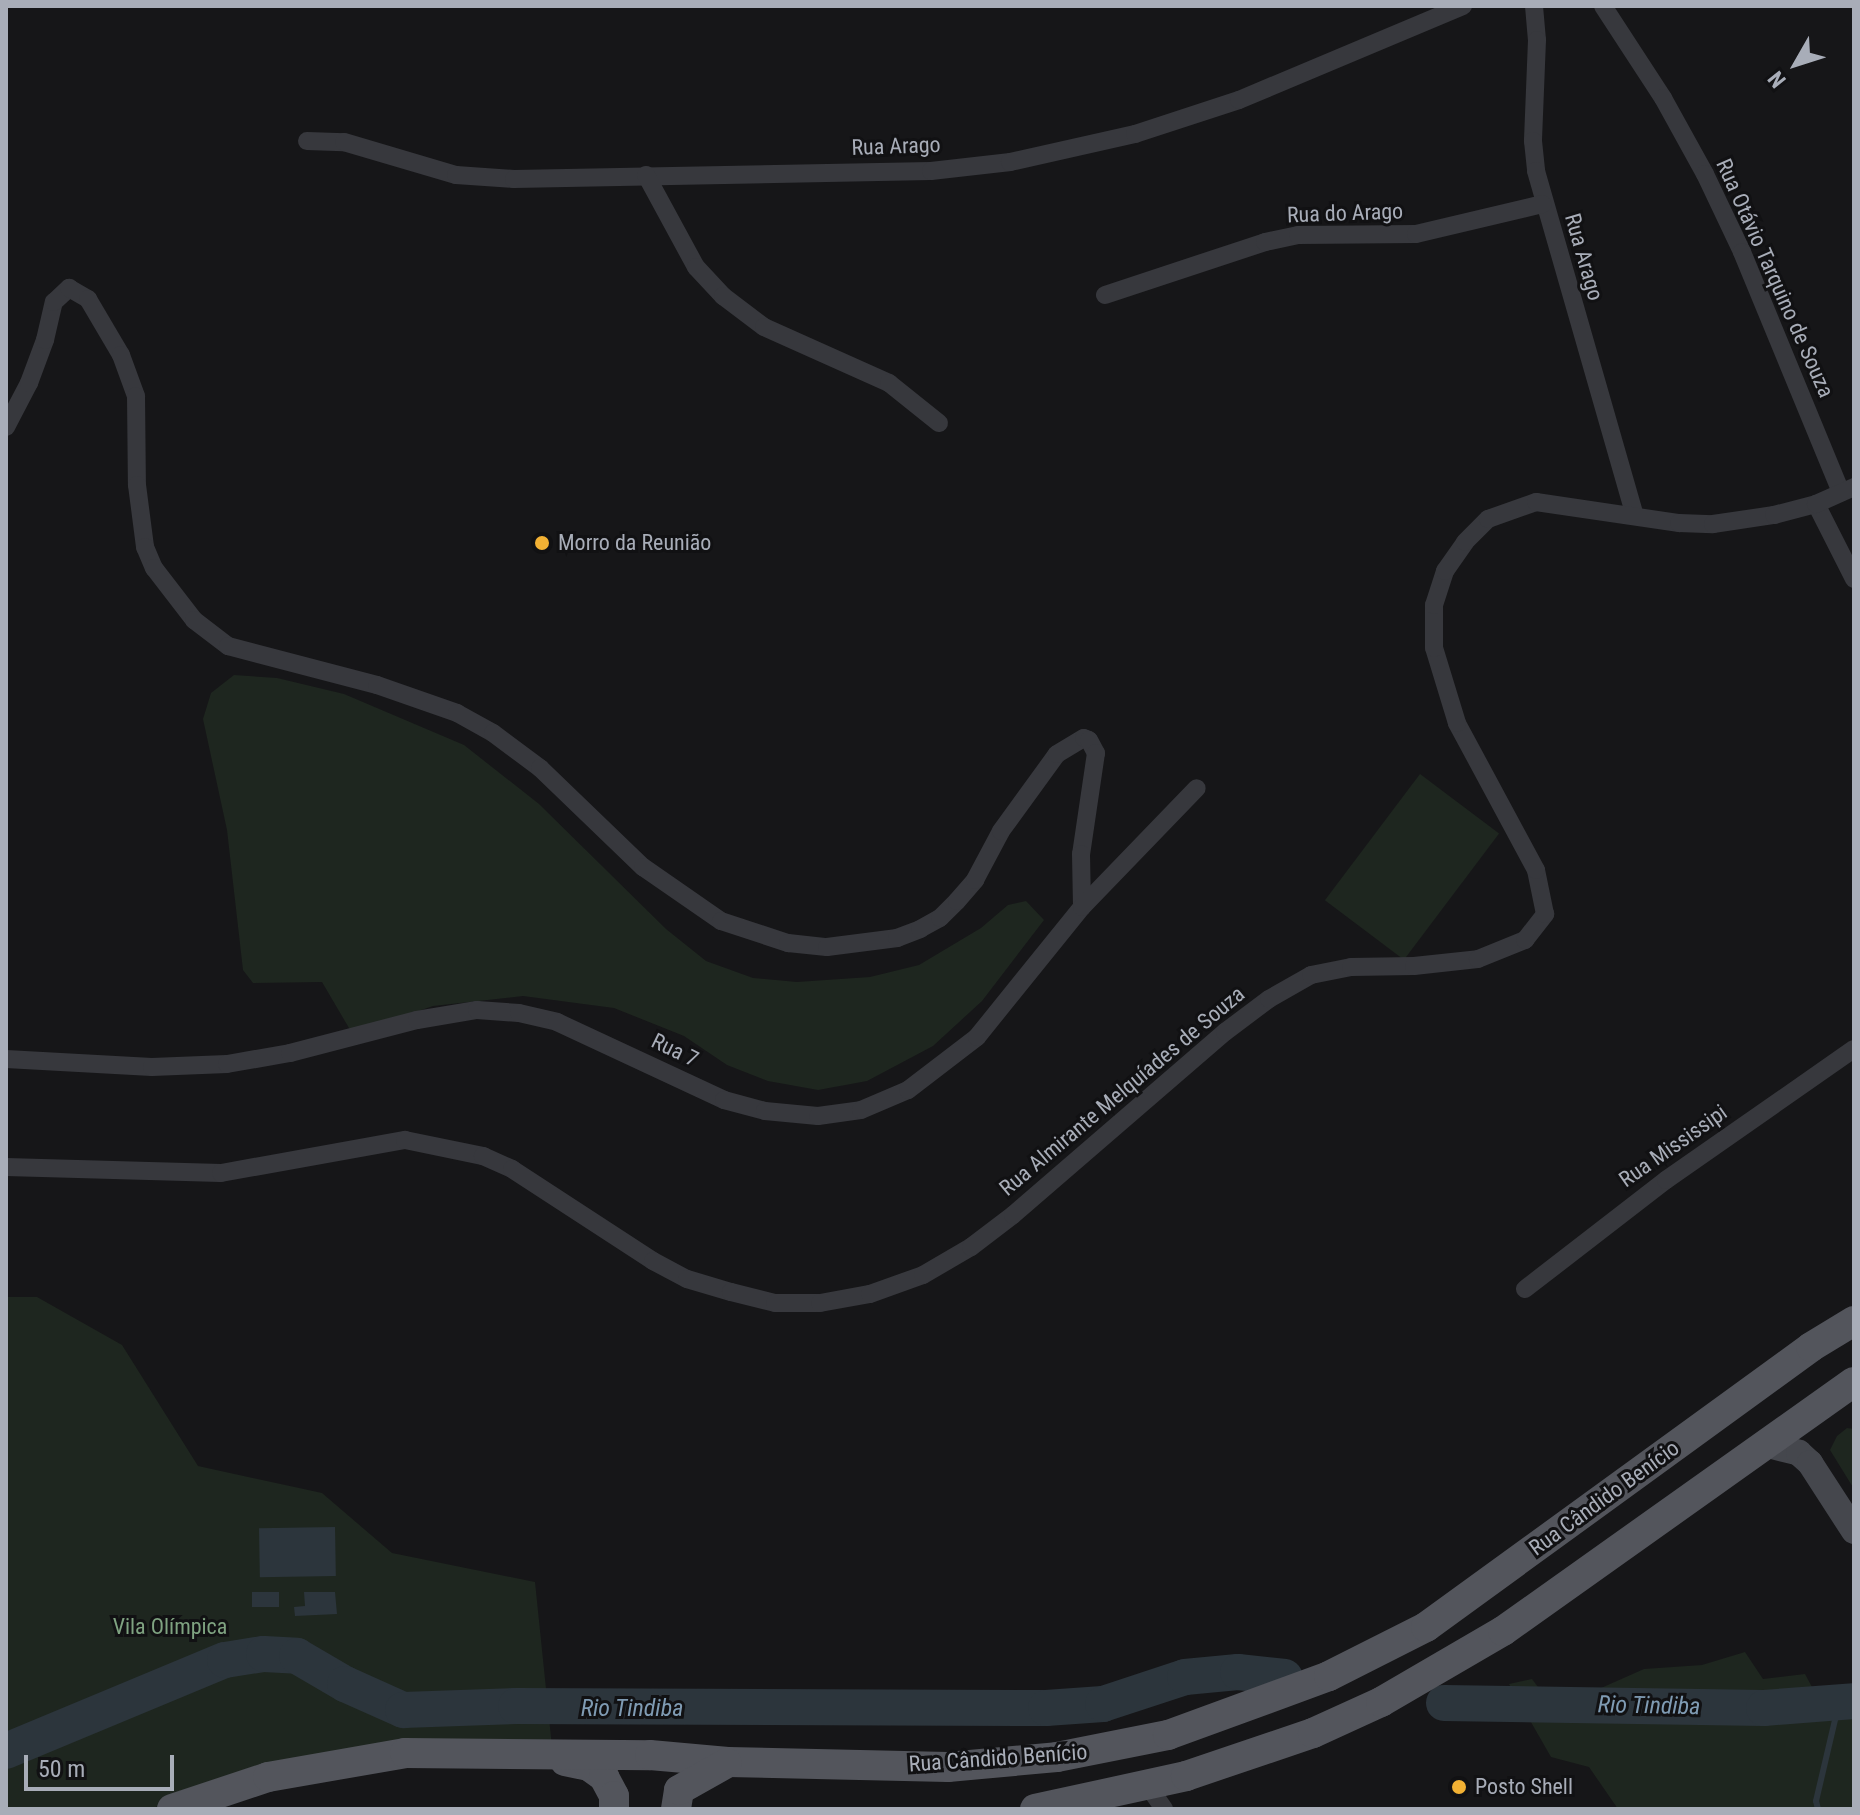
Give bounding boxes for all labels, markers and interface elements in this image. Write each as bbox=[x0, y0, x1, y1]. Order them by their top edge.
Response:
north arrow bbox=[1756, 24, 1836, 104]
text: N bbox=[1763, 66, 1791, 93]
street label: Rua Arago bbox=[851, 131, 941, 161]
street label: Rua Otávio Tarquino de Souza bbox=[1710, 154, 1840, 402]
street label: Rua do Arago bbox=[1286, 198, 1404, 228]
street label: Rua Arago bbox=[1559, 210, 1609, 304]
place label: Morro da Reunião bbox=[558, 530, 711, 556]
marker: Morro da Reunião bbox=[533, 534, 551, 552]
street label: Rua Almirante Melquíades de Souza bbox=[994, 981, 1250, 1201]
street label: Rua 7 bbox=[647, 1027, 703, 1073]
street label: Rua Mississipi bbox=[1614, 1099, 1732, 1193]
street label: Rua Cândido Benício bbox=[1524, 1435, 1684, 1561]
park label: Vila Olímpica bbox=[113, 1614, 227, 1640]
water label: Rio Tindiba bbox=[1597, 1691, 1701, 1721]
water label: Rio Tindiba bbox=[580, 1695, 684, 1723]
scale bar bbox=[28, 1739, 178, 1789]
street label: Rua Cândido Benício bbox=[908, 1739, 1088, 1777]
text: 50 m bbox=[38, 1755, 85, 1783]
place label: Posto Shell bbox=[1475, 1774, 1573, 1800]
marker: Posto Shell bbox=[1450, 1778, 1468, 1796]

